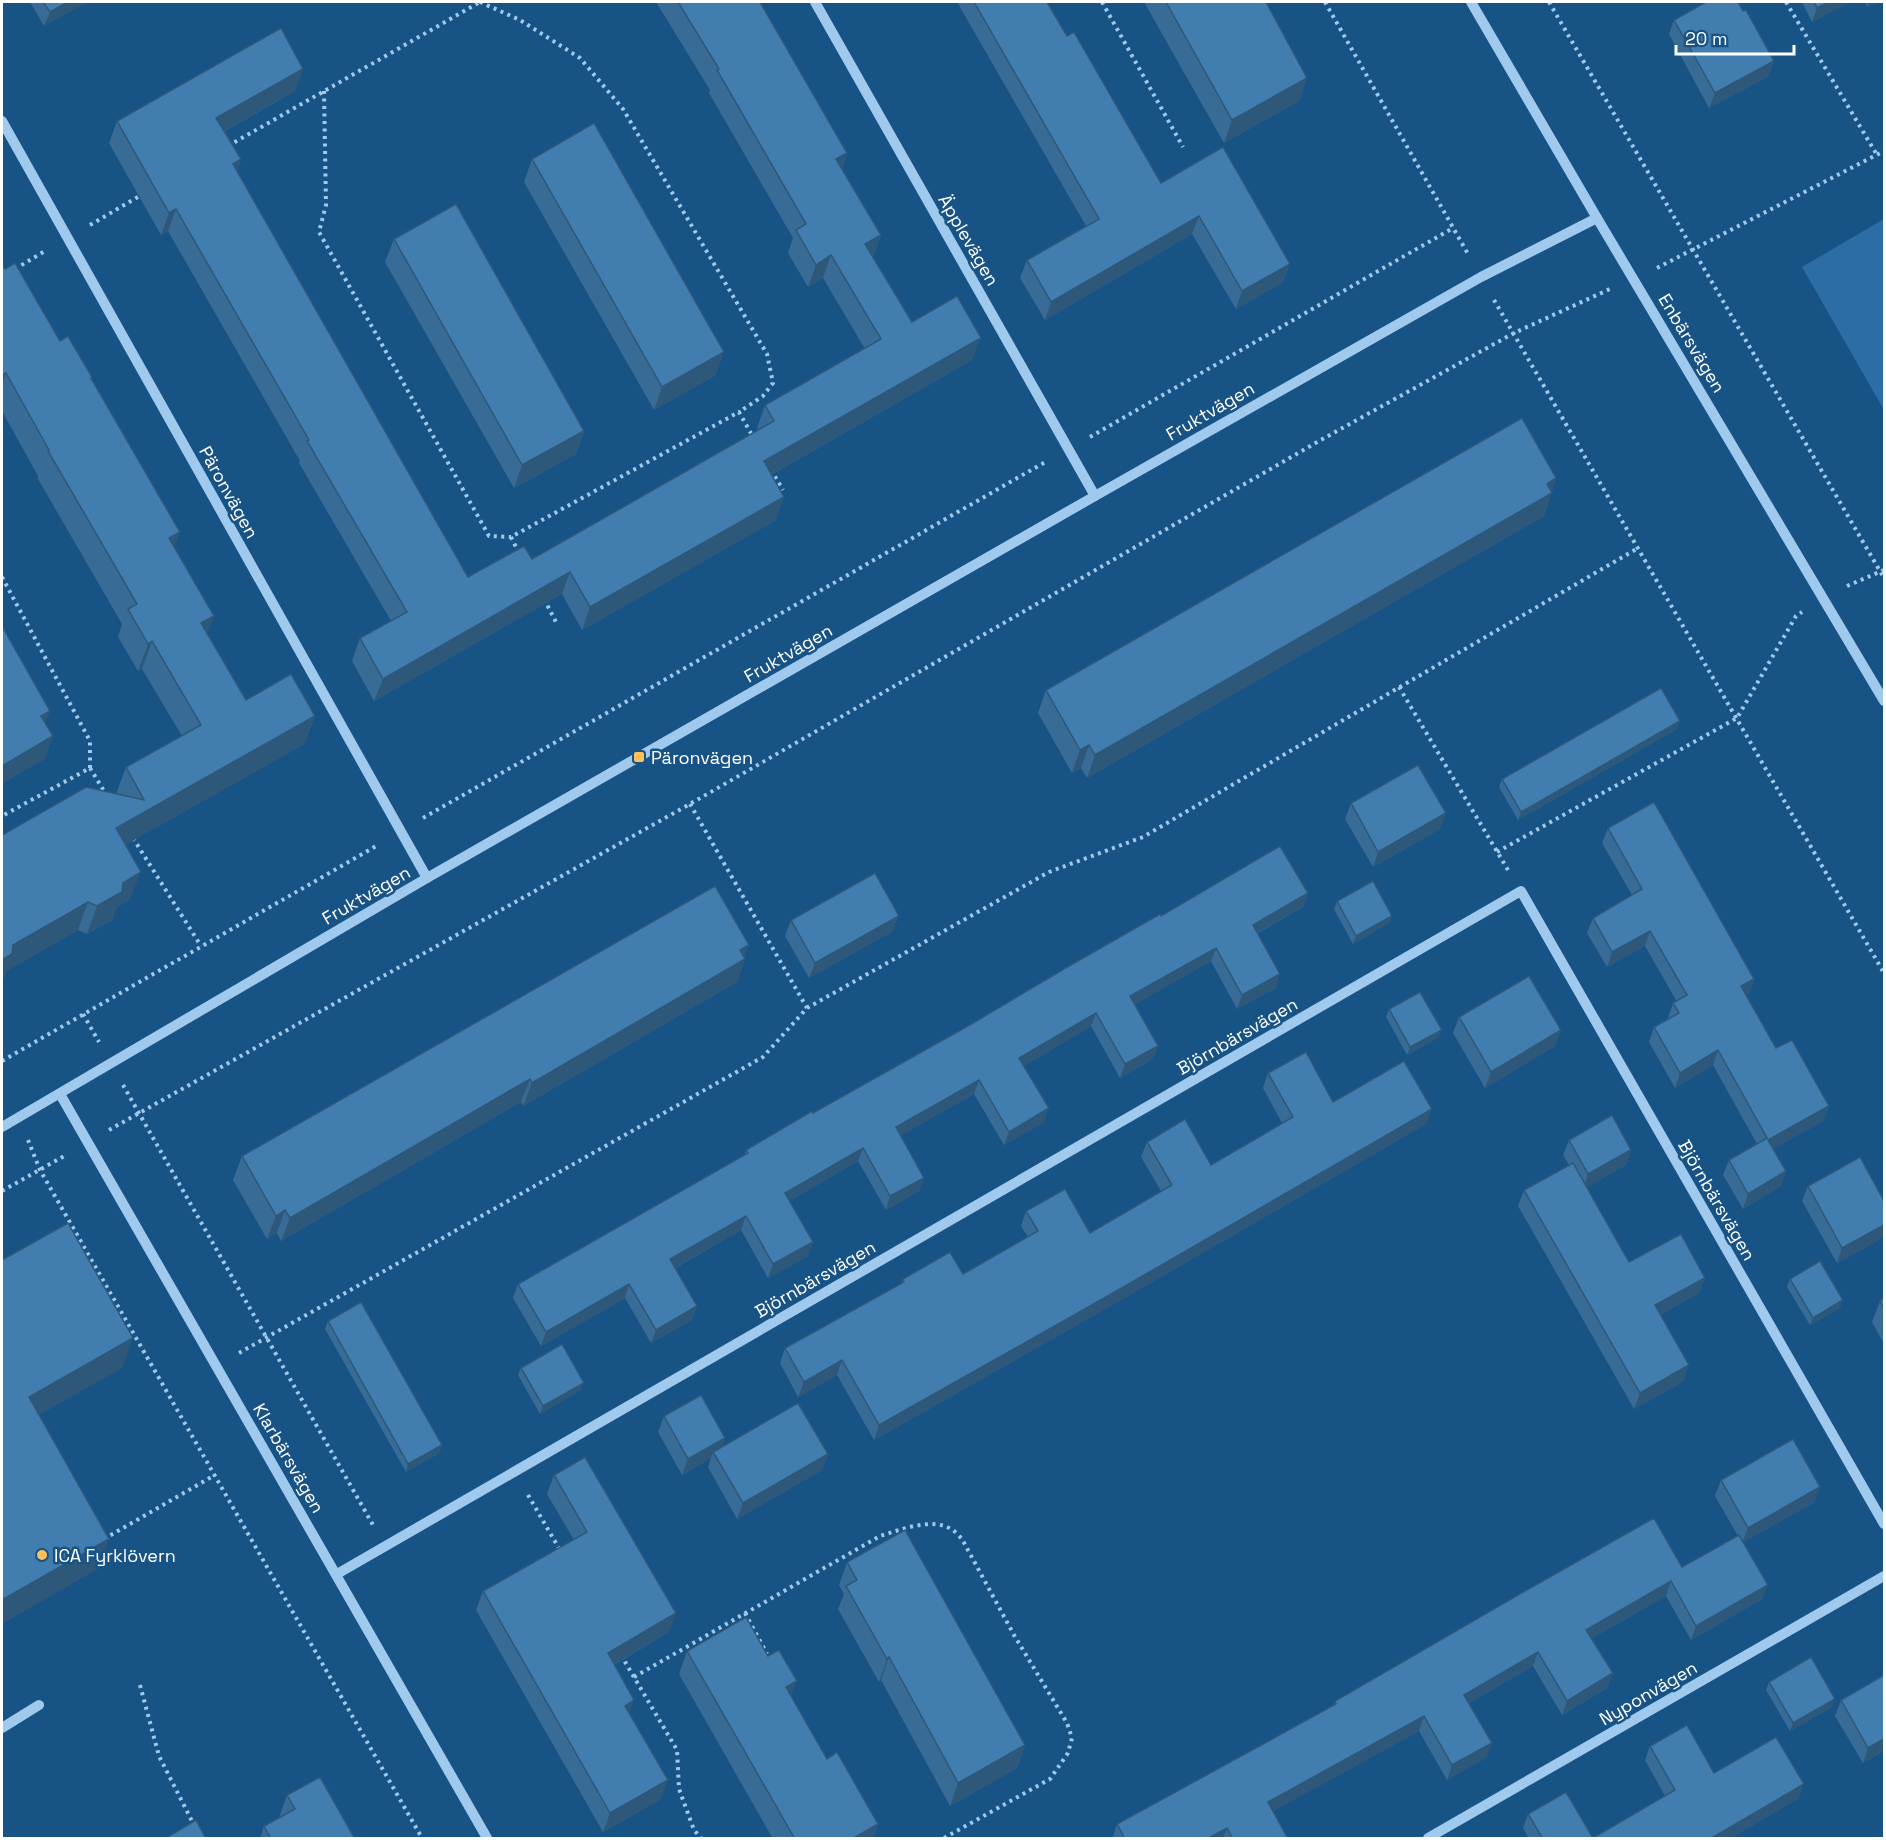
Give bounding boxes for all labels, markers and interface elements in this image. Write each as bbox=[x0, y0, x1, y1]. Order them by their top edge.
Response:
scale bar bbox=[1676, 18, 1794, 56]
text: 20 m bbox=[1685, 27, 1728, 50]
street label: Äpplevägen bbox=[934, 190, 1004, 290]
street label: Enbärsvägen bbox=[1653, 289, 1731, 397]
street label: Fruktvägen bbox=[1162, 376, 1258, 446]
street label: Päronvägen bbox=[194, 442, 264, 542]
street label: Fruktvägen bbox=[740, 618, 836, 688]
place label: Päronvägen bbox=[651, 746, 753, 769]
marker: Päronvägen bbox=[632, 750, 646, 764]
street label: Fruktvägen bbox=[318, 860, 414, 930]
street label: Björnbärsvägen bbox=[1172, 992, 1302, 1080]
street label: Björnbärsvägen bbox=[1673, 1135, 1761, 1265]
street label: Björnbärsvägen bbox=[750, 1235, 880, 1323]
street label: Klarbärsvägen bbox=[248, 1399, 330, 1517]
place label: ICA Fyrklövern bbox=[54, 1544, 176, 1567]
marker: ICA Fyrklövern bbox=[35, 1548, 49, 1562]
street label: Nyponvägen bbox=[1595, 1656, 1701, 1730]

